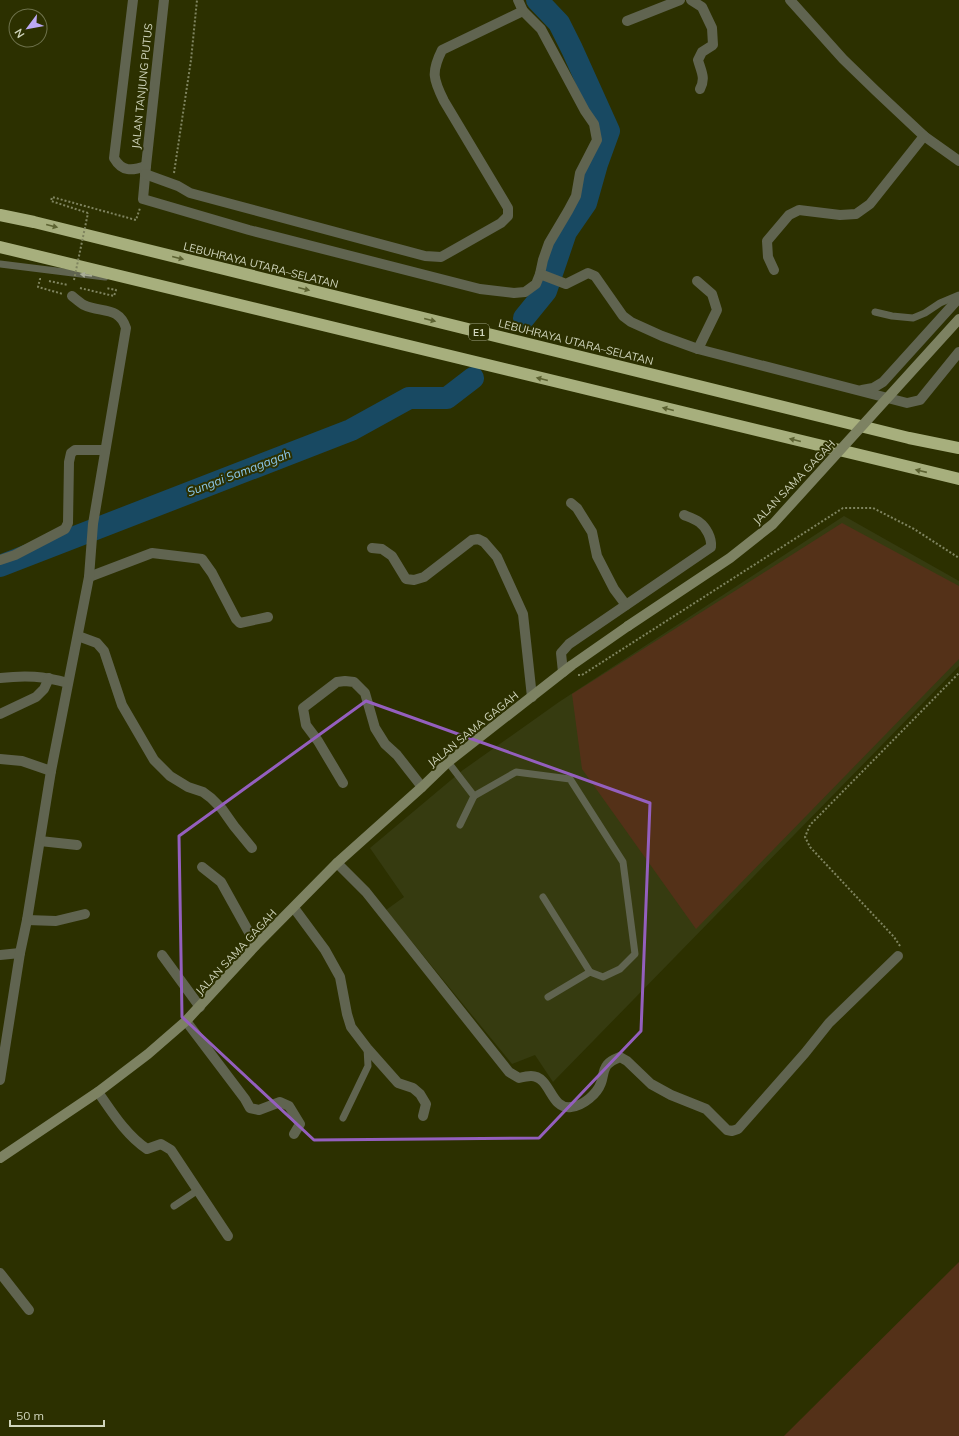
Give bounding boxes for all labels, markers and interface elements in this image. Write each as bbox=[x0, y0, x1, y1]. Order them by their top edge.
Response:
north arrow bbox=[8, 8, 48, 48]
street label: JALAN TANJUNG PUTUS bbox=[128, 22, 156, 150]
text: N bbox=[11, 26, 28, 41]
one-way arrow bbox=[45, 224, 58, 230]
street label: LEBUHRAYA UTARA–SELATAN bbox=[182, 239, 340, 291]
one-way arrow bbox=[172, 255, 184, 261]
one-way arrow bbox=[80, 272, 92, 278]
one-way arrow bbox=[298, 286, 310, 292]
street label: LEBUHRAYA UTARA–SELATAN bbox=[497, 316, 655, 368]
one-way arrow bbox=[425, 317, 437, 323]
road number: E1 bbox=[469, 324, 489, 340]
one-way arrow bbox=[536, 375, 548, 381]
one-way arrow bbox=[662, 406, 675, 412]
street label: JALAN SAMA GAGAH bbox=[750, 437, 838, 527]
one-way arrow bbox=[788, 437, 800, 443]
water label: Sungai Samagagah bbox=[185, 446, 293, 499]
one-way arrow bbox=[915, 467, 927, 473]
street label: JALAN SAMA GAGAH bbox=[425, 688, 521, 770]
street label: JALAN SAMA GAGAH bbox=[193, 906, 279, 998]
scale bar bbox=[10, 1402, 104, 1428]
text: 50 m bbox=[16, 1408, 44, 1423]

